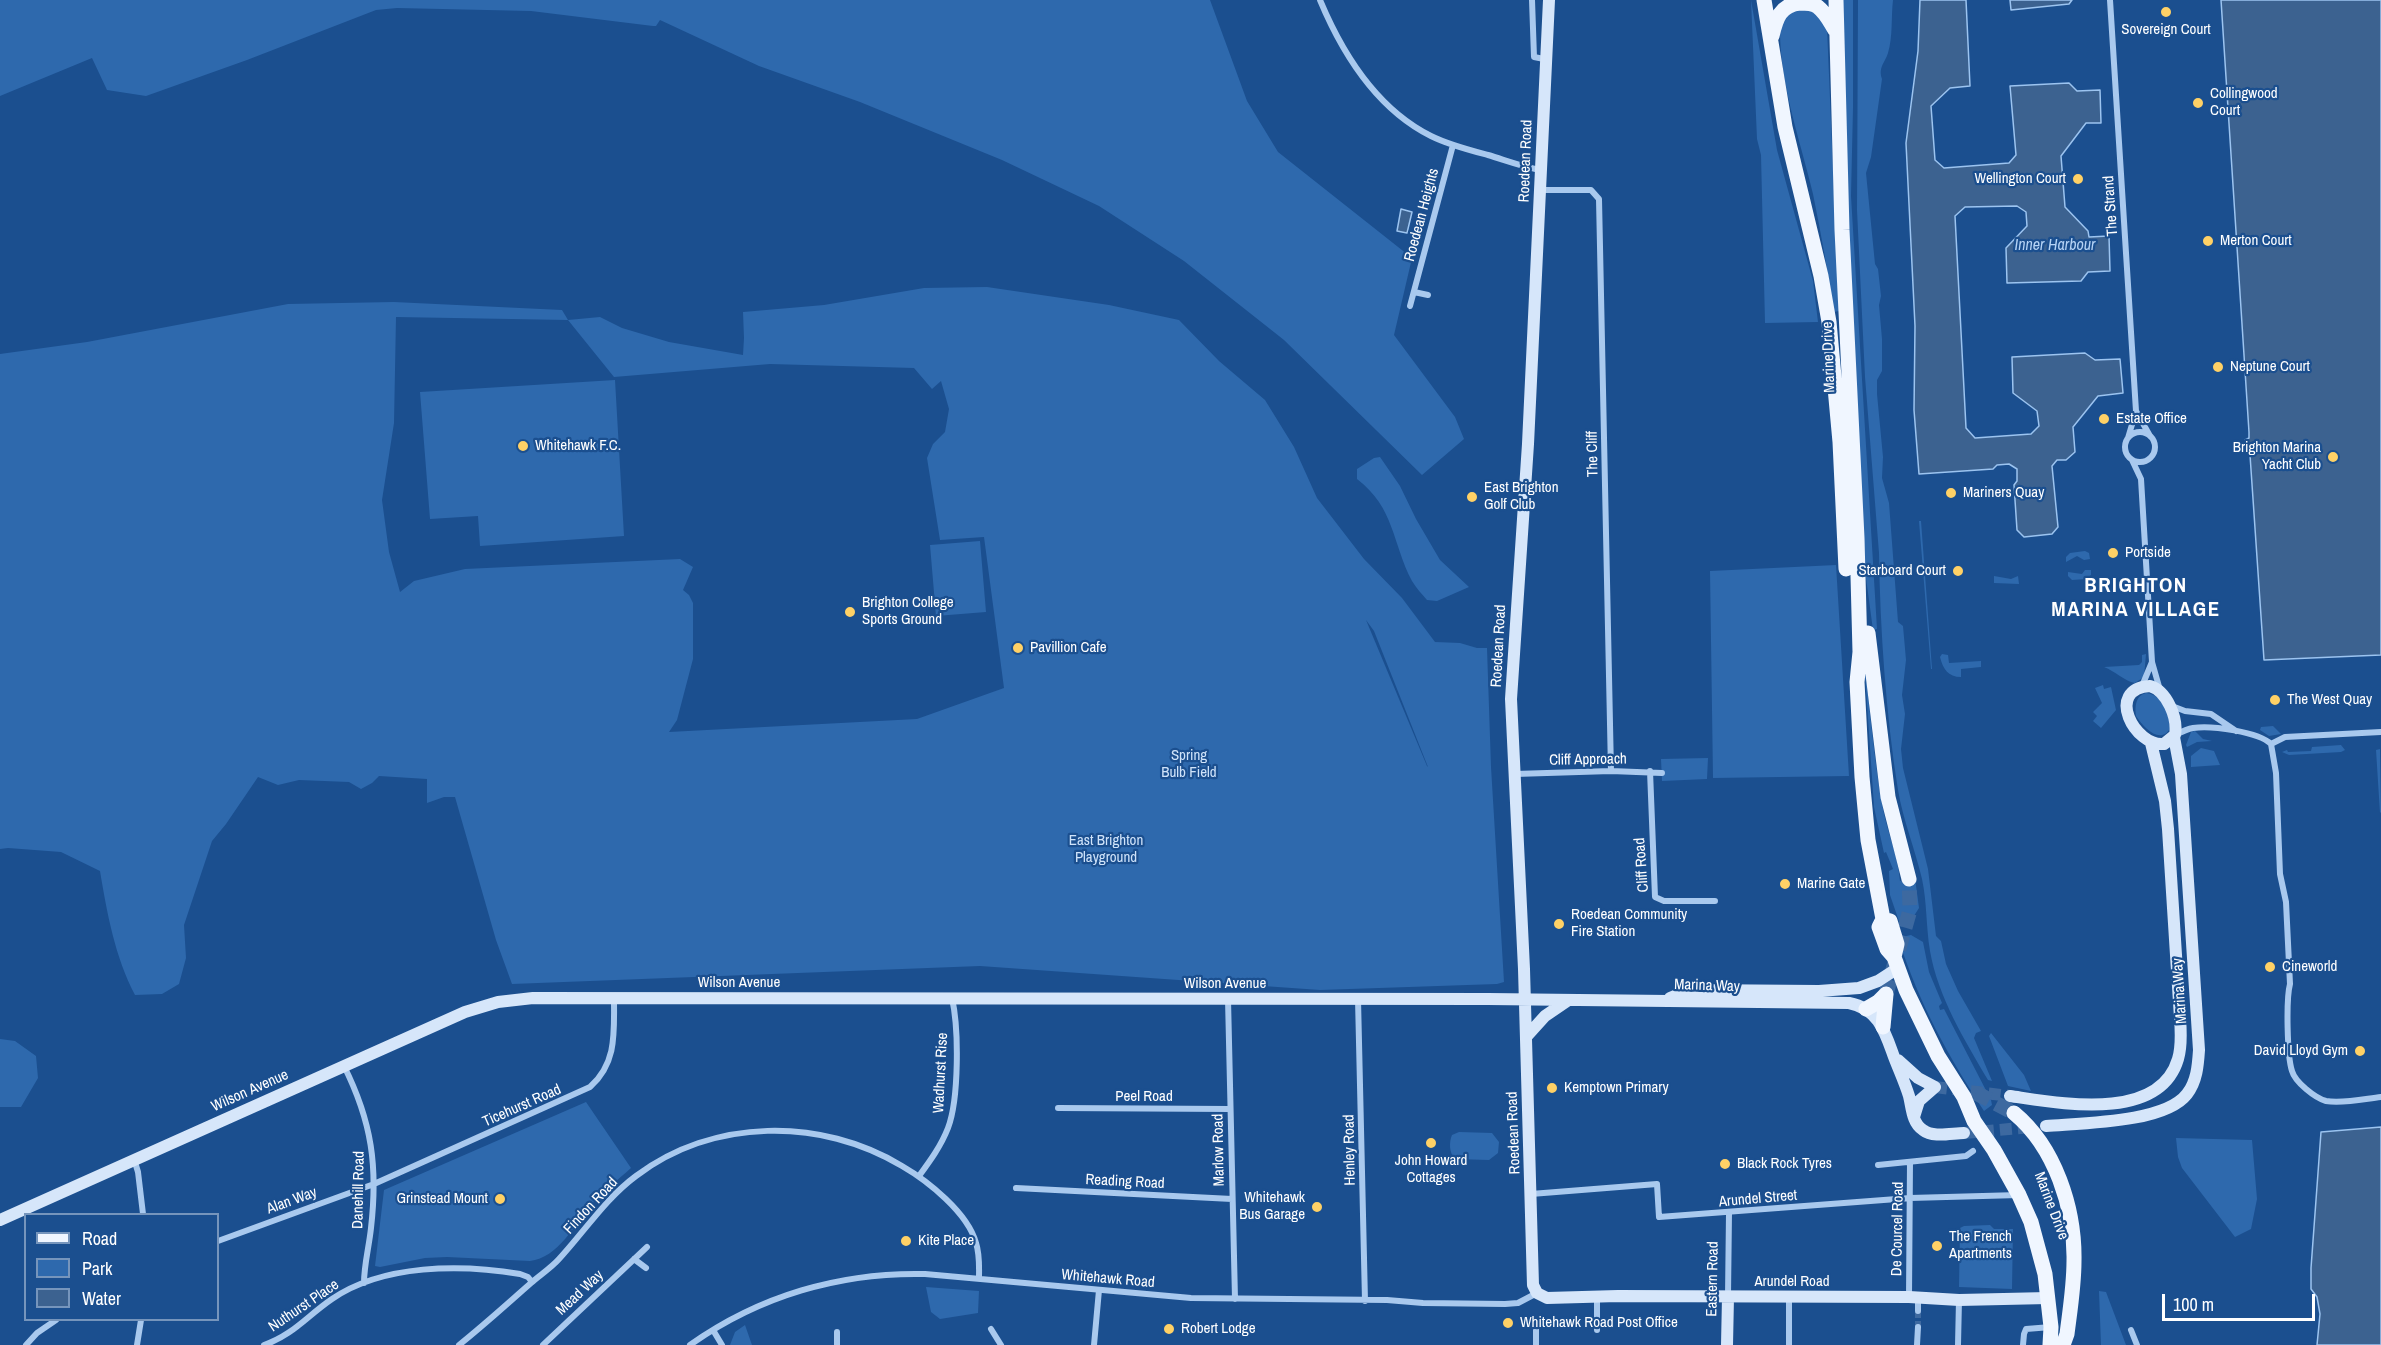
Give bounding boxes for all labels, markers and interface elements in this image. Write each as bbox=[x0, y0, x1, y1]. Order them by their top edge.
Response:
marker: Sovereign Court bbox=[2159, 5, 2173, 19]
place label: Sovereign Court bbox=[2121, 21, 2211, 39]
place label: Collingwood Court bbox=[2210, 85, 2278, 120]
marker: Collingwood Court bbox=[2191, 96, 2205, 110]
street label: Roedean Road bbox=[1516, 119, 1536, 203]
street label: Roedean Heights bbox=[1401, 166, 1443, 264]
place label: Wellington Court bbox=[1975, 170, 2066, 188]
marker: Wellington Court bbox=[2071, 172, 2085, 186]
street label: The Strand bbox=[2100, 175, 2122, 237]
place label: Merton Court bbox=[2220, 232, 2292, 250]
marker: Merton Court bbox=[2201, 234, 2215, 248]
water label: Inner Harbour bbox=[2015, 236, 2095, 256]
street label: Marine Drive bbox=[1819, 321, 1839, 393]
place label: Neptune Court bbox=[2230, 358, 2310, 376]
marker: Neptune Court bbox=[2211, 360, 2225, 374]
place label: Estate Office bbox=[2116, 410, 2187, 428]
marker: Estate Office bbox=[2097, 412, 2111, 426]
street label: The Cliff bbox=[1584, 431, 1602, 477]
place label: Whitehawk F.C. bbox=[535, 437, 621, 455]
marker: Whitehawk F.C. bbox=[516, 439, 530, 453]
place label: Brighton Marina Yacht Club bbox=[2233, 439, 2321, 474]
marker: Brighton Marina Yacht Club bbox=[2326, 450, 2340, 464]
place label: East Brighton Golf Club bbox=[1484, 479, 1559, 514]
place label: Mariners Quay bbox=[1963, 484, 2044, 502]
marker: Mariners Quay bbox=[1944, 486, 1958, 500]
marker: East Brighton Golf Club bbox=[1465, 490, 1479, 504]
place label: Portside bbox=[2125, 544, 2171, 562]
marker: Portside bbox=[2106, 546, 2120, 560]
place label: Starboard Court bbox=[1858, 562, 1946, 580]
marker: Starboard Court bbox=[1951, 564, 1965, 578]
district label: BRIGHTON MARINA VILLAGE bbox=[2051, 573, 2221, 623]
place label: Brighton College Sports Ground bbox=[862, 594, 954, 629]
street label: Roedean Road bbox=[1488, 604, 1510, 688]
marker: Brighton College Sports Ground bbox=[843, 605, 857, 619]
place label: Pavillion Cafe bbox=[1030, 639, 1107, 657]
marker: Pavillion Cafe bbox=[1011, 641, 1025, 655]
place label: The West Quay bbox=[2287, 691, 2372, 709]
marker: The West Quay bbox=[2268, 693, 2282, 707]
park label: Spring Bulb Field bbox=[1161, 747, 1217, 782]
street label: Cliff Approach bbox=[1549, 750, 1627, 770]
park label: East Brighton Playground bbox=[1069, 832, 1143, 867]
street label: Cliff Road bbox=[1631, 837, 1653, 893]
place label: Marine Gate bbox=[1797, 875, 1865, 893]
marker: Marine Gate bbox=[1778, 877, 1792, 891]
place label: Roedean Community Fire Station bbox=[1571, 906, 1687, 941]
marker: Roedean Community Fire Station bbox=[1552, 917, 1566, 931]
street label: Marina Way bbox=[2169, 958, 2191, 1024]
place label: Cineworld bbox=[2282, 958, 2337, 976]
marker: Cineworld bbox=[2263, 960, 2277, 974]
street label: Wilson Avenue bbox=[698, 974, 780, 992]
street label: Wilson Avenue bbox=[1184, 975, 1266, 993]
street label: Marina Way bbox=[1674, 976, 1740, 996]
street label: Wadhurst Rise bbox=[930, 1032, 952, 1114]
place label: David Lloyd Gym bbox=[2254, 1042, 2348, 1060]
marker: David Lloyd Gym bbox=[2353, 1044, 2367, 1058]
street label: Wilson Avenue bbox=[209, 1066, 291, 1116]
place label: Kemptown Primary bbox=[1564, 1079, 1669, 1097]
street label: Ticehurst Road bbox=[480, 1081, 564, 1131]
marker: Kemptown Primary bbox=[1545, 1081, 1559, 1095]
street label: Peel Road bbox=[1115, 1088, 1173, 1106]
street label: Roedean Road bbox=[1504, 1091, 1524, 1175]
street label: Marlow Road bbox=[1209, 1114, 1229, 1186]
street label: Henley Road bbox=[1340, 1114, 1360, 1186]
marker: John Howard Cottages bbox=[1424, 1136, 1438, 1150]
street label: Danehill Road bbox=[349, 1151, 369, 1229]
place label: John Howard Cottages bbox=[1395, 1152, 1467, 1187]
place label: Black Rock Tyres bbox=[1737, 1155, 1832, 1173]
marker: Black Rock Tyres bbox=[1718, 1157, 1732, 1171]
street label: Marine Drive bbox=[2030, 1170, 2072, 1242]
street label: Reading Road bbox=[1085, 1171, 1165, 1193]
street label: Findon Road bbox=[560, 1174, 622, 1238]
street label: De Courcel Road bbox=[1888, 1182, 1908, 1276]
street label: Alan Way bbox=[264, 1184, 320, 1218]
street label: Arundel Street bbox=[1718, 1187, 1798, 1211]
place label: Whitehawk Bus Garage bbox=[1239, 1189, 1305, 1224]
place label: Grinstead Mount bbox=[396, 1190, 488, 1208]
marker: Grinstead Mount bbox=[493, 1192, 507, 1206]
marker: Whitehawk Bus Garage bbox=[1310, 1200, 1324, 1214]
legend bbox=[24, 1213, 219, 1321]
text: Road bbox=[82, 1226, 117, 1251]
place label: The French Apartments bbox=[1949, 1228, 2012, 1263]
place label: Kite Place bbox=[918, 1232, 974, 1250]
marker: Kite Place bbox=[899, 1234, 913, 1248]
marker: The French Apartments bbox=[1930, 1239, 1944, 1253]
street label: Eastern Road bbox=[1703, 1241, 1723, 1317]
text: Park bbox=[82, 1256, 112, 1281]
street label: Whitehawk Road bbox=[1061, 1266, 1155, 1292]
street label: Mead Way bbox=[553, 1267, 607, 1319]
street label: Arundel Road bbox=[1754, 1273, 1830, 1291]
street label: Nuthurst Place bbox=[266, 1276, 342, 1336]
scale bar bbox=[2165, 1282, 2318, 1320]
text: Water bbox=[82, 1286, 121, 1311]
text: 100 m bbox=[2173, 1292, 2214, 1317]
place label: Whitehawk Road Post Office bbox=[1520, 1314, 1678, 1332]
marker: Whitehawk Road Post Office bbox=[1501, 1316, 1515, 1330]
place label: Robert Lodge bbox=[1181, 1320, 1256, 1338]
marker: Robert Lodge bbox=[1162, 1322, 1176, 1336]

